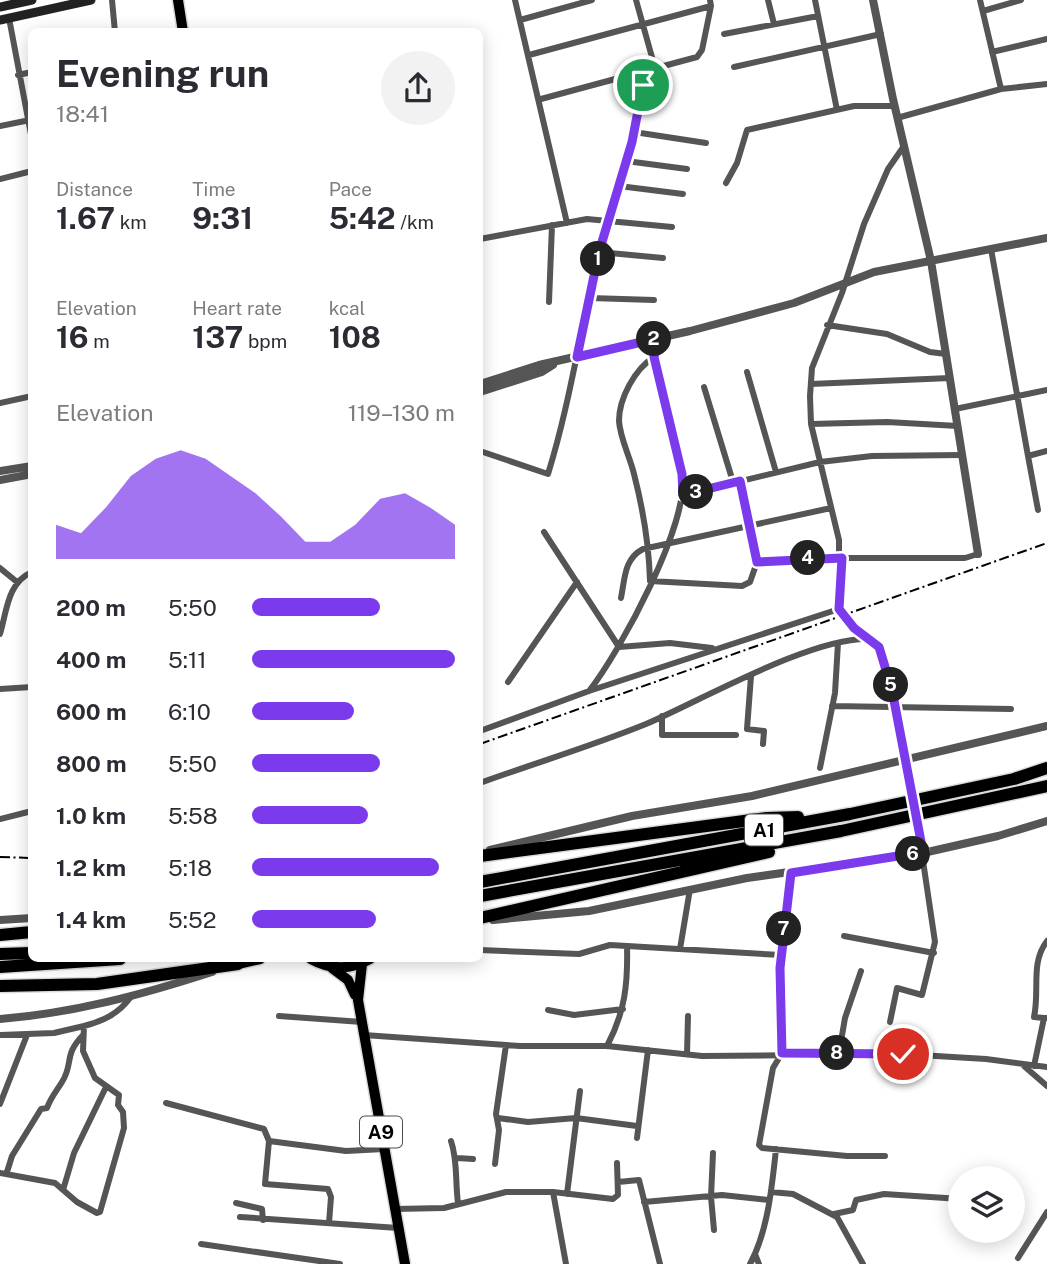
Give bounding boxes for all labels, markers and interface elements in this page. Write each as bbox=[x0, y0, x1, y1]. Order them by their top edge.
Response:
text: Evening run bbox=[56, 51, 269, 96]
button: share bbox=[381, 51, 455, 125]
pin bbox=[613, 55, 673, 115]
icon: arrive bbox=[624, 66, 662, 104]
text: 18:41 bbox=[56, 100, 109, 127]
text: Distance bbox=[56, 178, 133, 200]
text: Time bbox=[192, 178, 236, 200]
text: Pace bbox=[329, 178, 372, 200]
text: 1.67 bbox=[56, 200, 115, 236]
text: 9:31 bbox=[192, 200, 253, 236]
text: 5:42 bbox=[329, 200, 396, 236]
text: km bbox=[115, 211, 147, 233]
text: /km bbox=[396, 211, 434, 233]
pin: 1 bbox=[580, 242, 616, 276]
text: 1 bbox=[593, 247, 602, 269]
text: Elevation bbox=[56, 297, 137, 319]
text: Heart rate bbox=[192, 297, 282, 319]
text: kcal bbox=[329, 297, 365, 319]
text: 16 bbox=[56, 319, 89, 355]
text: 137 bbox=[192, 319, 243, 355]
text: 108 bbox=[329, 319, 381, 355]
pin: 2 bbox=[636, 322, 672, 356]
text: 2 bbox=[647, 327, 660, 349]
text: m bbox=[89, 330, 110, 352]
text: bpm bbox=[243, 330, 287, 352]
text: Elevation bbox=[56, 399, 154, 426]
text: 119–130 m bbox=[348, 399, 455, 426]
pin: 3 bbox=[678, 475, 714, 510]
text: 3 bbox=[689, 480, 702, 502]
pin: 4 bbox=[790, 540, 826, 576]
text: 4 bbox=[801, 546, 814, 568]
text: 200 m bbox=[56, 594, 126, 621]
text: 5:50 bbox=[168, 594, 217, 621]
text: 400 m bbox=[56, 646, 126, 673]
text: 5:11 bbox=[168, 646, 207, 673]
pin: 5 bbox=[874, 668, 908, 702]
text: 5 bbox=[884, 673, 897, 695]
text: 600 m bbox=[56, 698, 126, 725]
text: 6:10 bbox=[168, 698, 211, 725]
text: 800 m bbox=[56, 750, 127, 777]
text: 5:50 bbox=[168, 750, 217, 777]
text: 1.0 km bbox=[56, 802, 126, 829]
text: 5:58 bbox=[168, 802, 218, 829]
road number: A1 bbox=[745, 814, 783, 846]
pin: 6 bbox=[895, 836, 930, 872]
text: 6 bbox=[906, 842, 919, 864]
text: 1.2 km bbox=[56, 854, 126, 881]
text: 5:18 bbox=[168, 854, 212, 881]
text: 1.4 km bbox=[56, 906, 126, 933]
text: 5:52 bbox=[168, 906, 216, 933]
pin: 7 bbox=[766, 912, 802, 946]
text: 7 bbox=[778, 917, 789, 939]
pin bbox=[873, 1024, 933, 1084]
icon: check bbox=[884, 1035, 922, 1073]
pin: 8 bbox=[820, 1036, 854, 1070]
text: 8 bbox=[830, 1041, 843, 1063]
road number: A9 bbox=[360, 1116, 402, 1148]
map controls bbox=[948, 1166, 1025, 1243]
button: layers bbox=[948, 1166, 1025, 1243]

